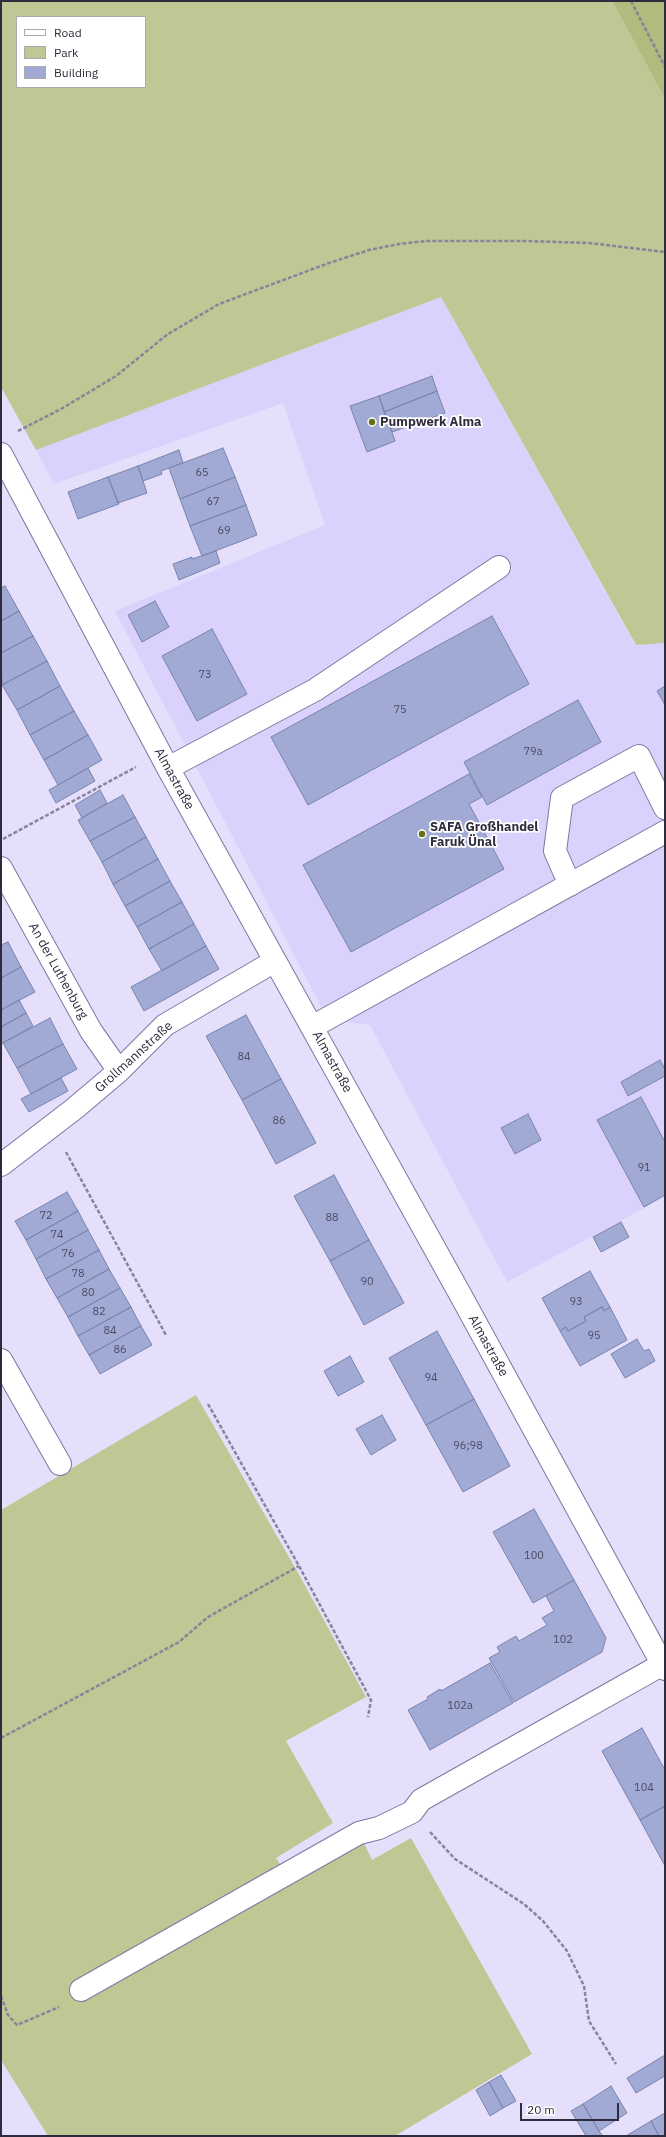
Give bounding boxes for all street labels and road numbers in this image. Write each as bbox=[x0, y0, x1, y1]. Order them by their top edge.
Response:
street label: Almastraße bbox=[151, 745, 197, 813]
street label: An der Luthenburg bbox=[25, 920, 91, 1022]
street label: Grollmannstraße bbox=[92, 1018, 176, 1096]
street label: Almastraße bbox=[309, 1028, 355, 1096]
street label: Almastraße bbox=[465, 1312, 511, 1380]

